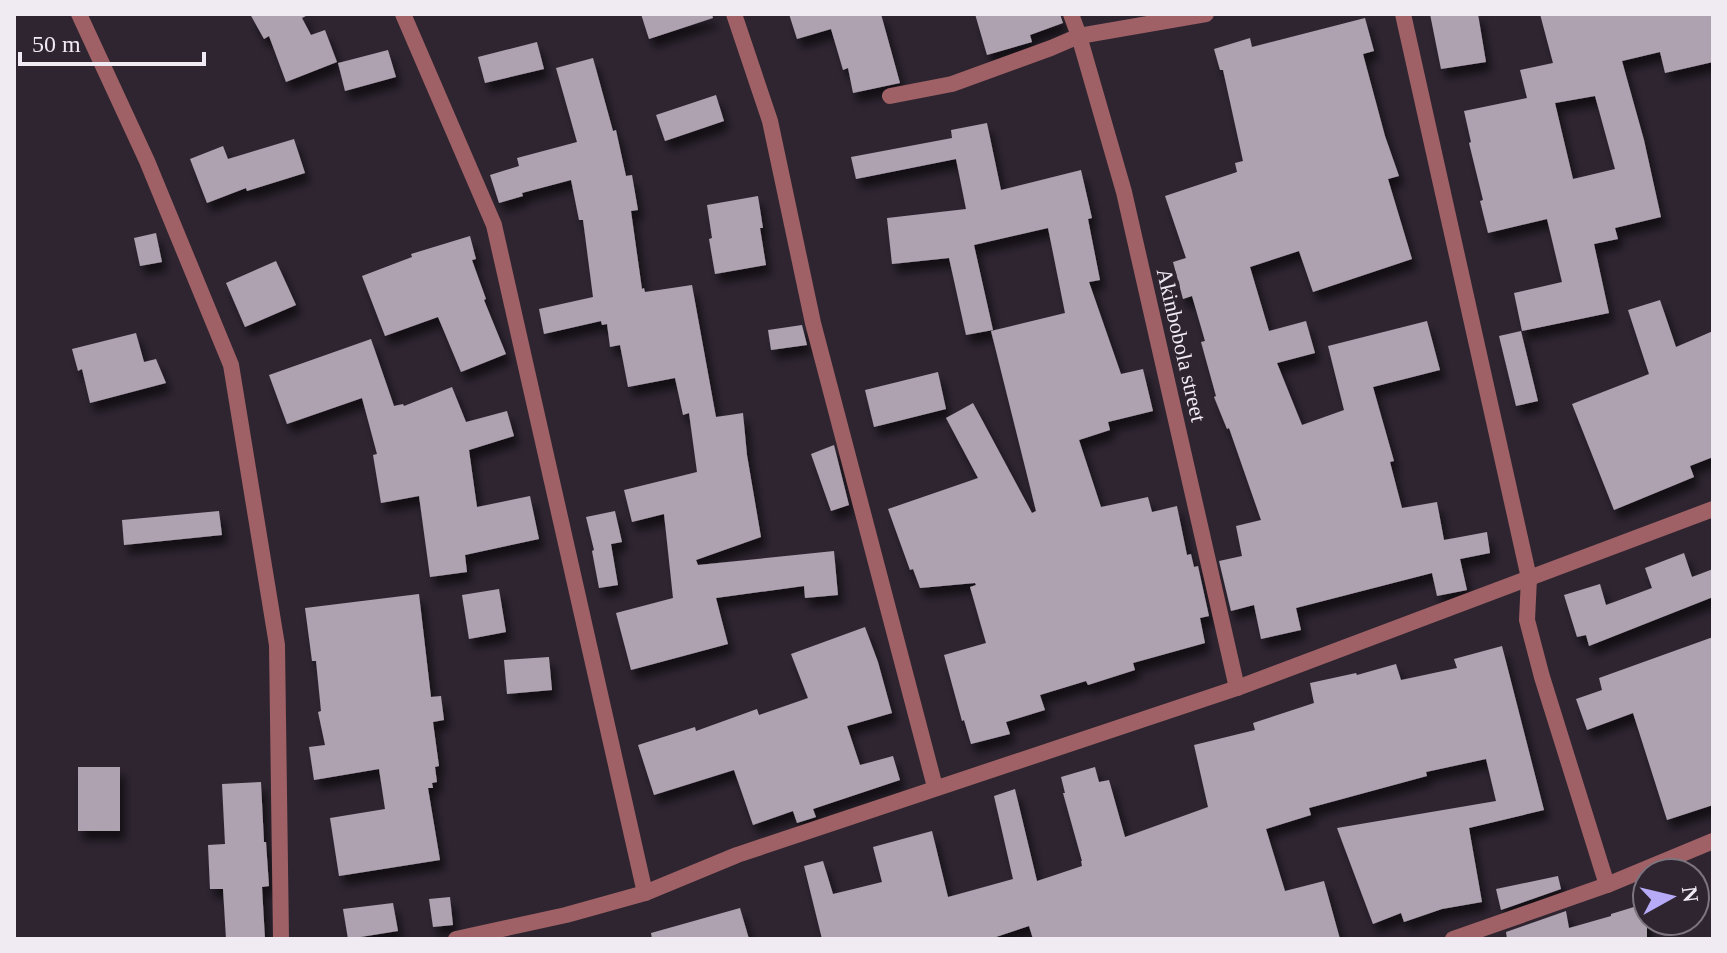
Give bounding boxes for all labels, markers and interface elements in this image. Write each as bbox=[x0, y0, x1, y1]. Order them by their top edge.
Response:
scale bar bbox=[20, 16, 204, 66]
text: 50 m bbox=[32, 31, 81, 57]
street label: Akinbobola street bbox=[1152, 266, 1211, 424]
north arrow bbox=[1631, 857, 1711, 937]
text: N bbox=[1677, 885, 1704, 904]

